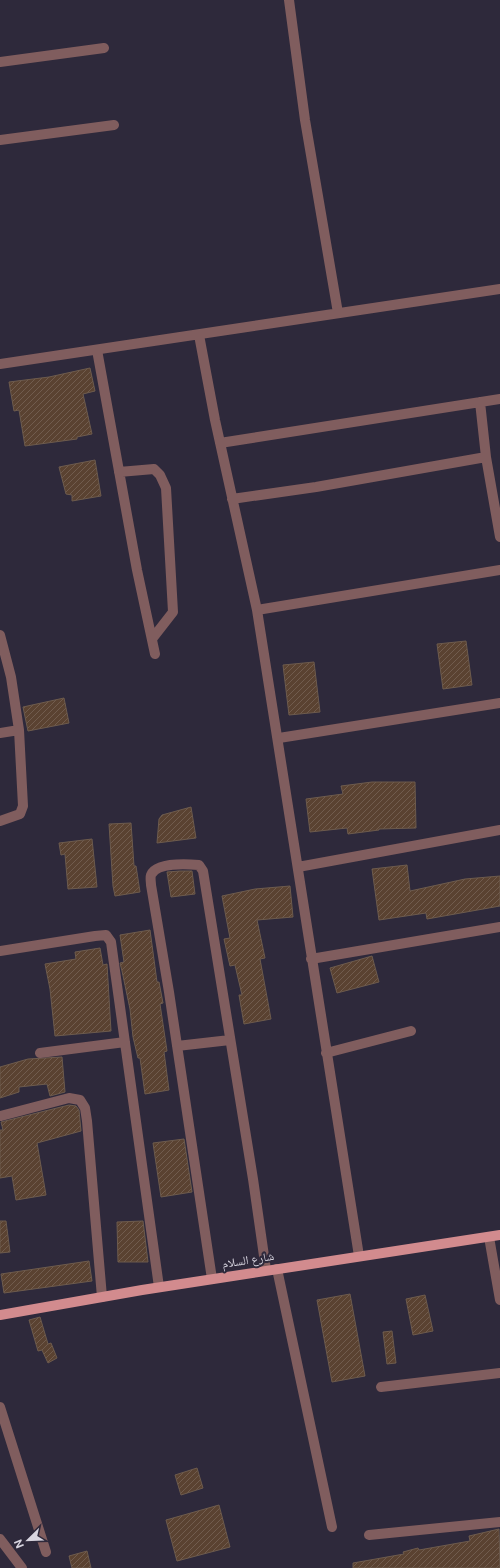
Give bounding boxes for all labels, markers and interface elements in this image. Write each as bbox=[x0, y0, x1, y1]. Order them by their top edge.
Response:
street label: شارع السلام bbox=[221, 1249, 275, 1272]
north arrow bbox=[8, 1520, 48, 1560]
text: N bbox=[12, 1538, 26, 1550]

